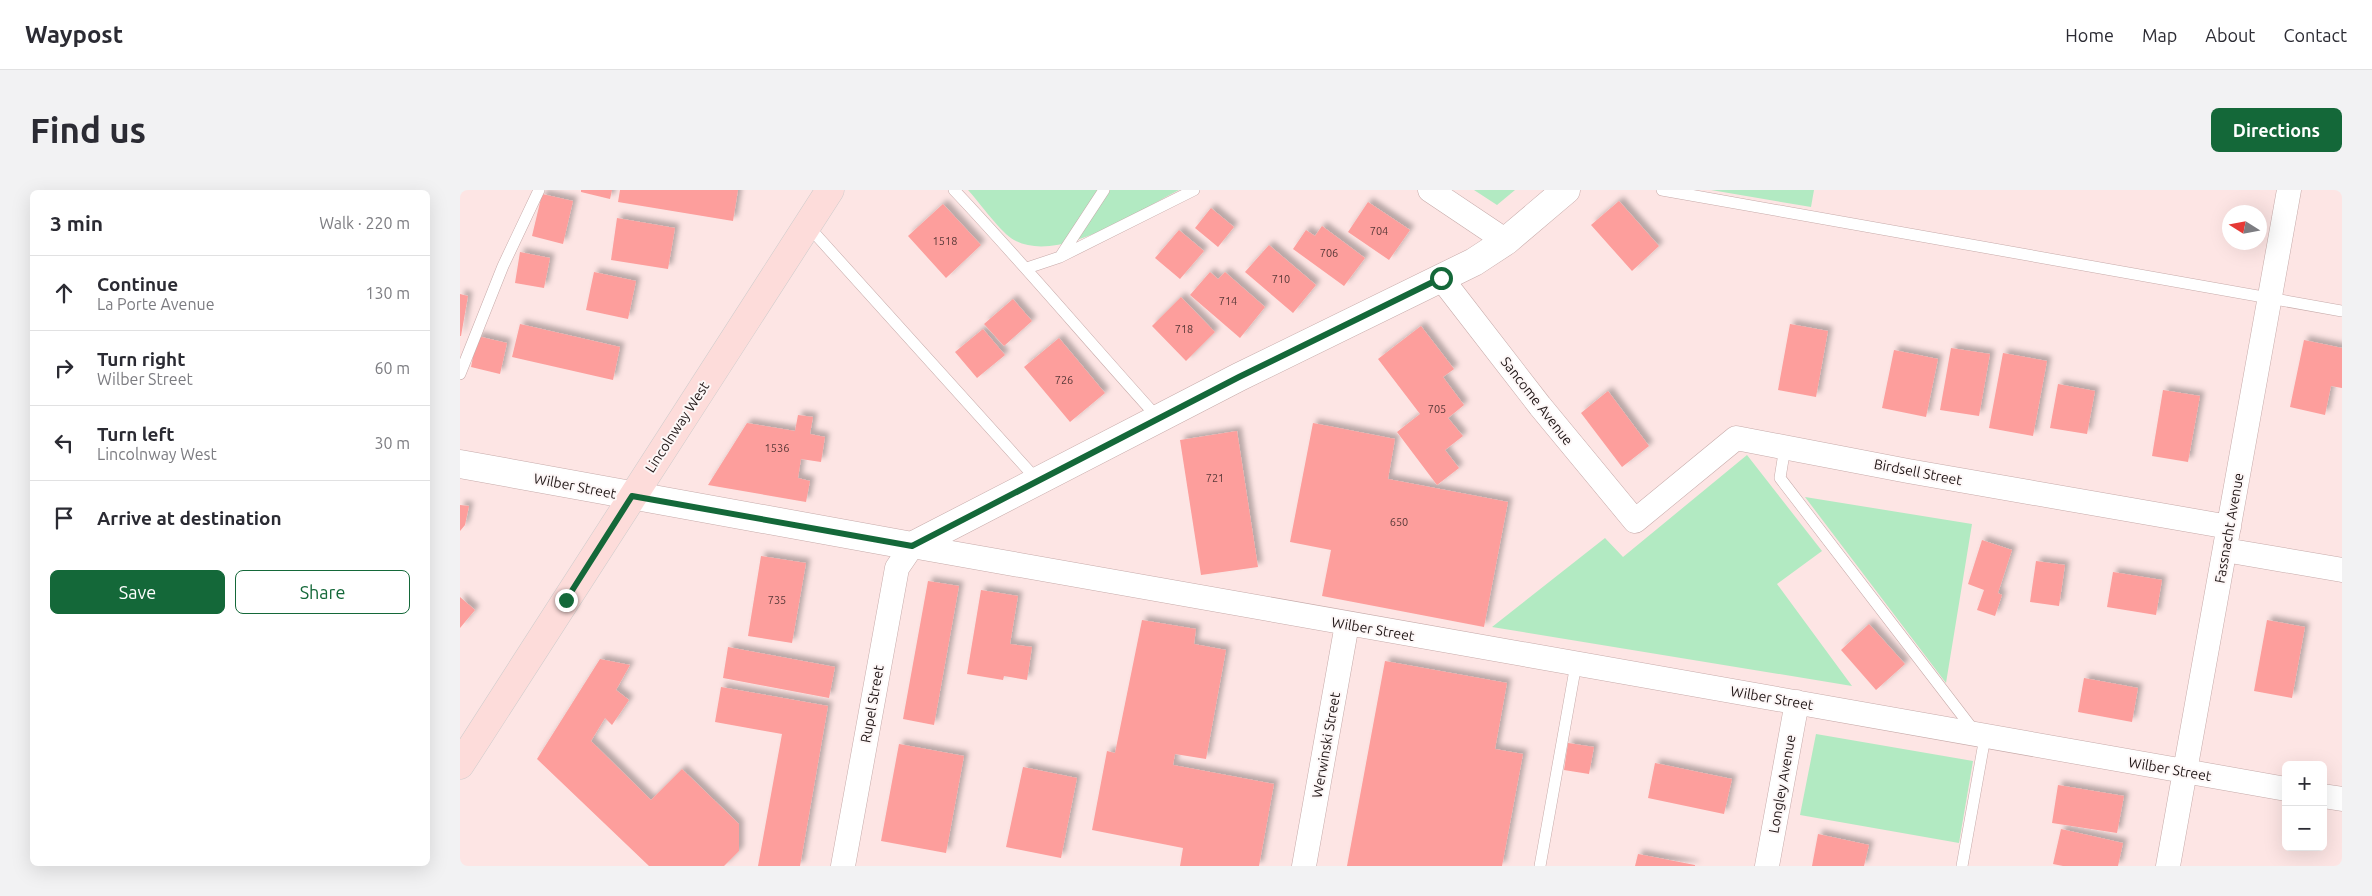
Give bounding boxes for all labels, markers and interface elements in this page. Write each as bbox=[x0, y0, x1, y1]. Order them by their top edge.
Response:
text: Waypost bbox=[25, 21, 123, 48]
text: Home bbox=[2065, 25, 2114, 45]
text: Map bbox=[2142, 25, 2177, 45]
text: About bbox=[2205, 25, 2255, 45]
text: Contact bbox=[2283, 25, 2347, 45]
button: Directions bbox=[2211, 108, 2342, 152]
text: Find us bbox=[30, 110, 146, 150]
north arrow bbox=[2222, 205, 2267, 250]
text: 3 min bbox=[50, 211, 103, 235]
text: Walk · 220 m bbox=[319, 214, 410, 232]
house number: 704 bbox=[1370, 225, 1388, 237]
house number: 1518 bbox=[933, 235, 957, 247]
house number: 706 bbox=[1320, 247, 1338, 259]
route start bbox=[1430, 267, 1453, 290]
text: Continue bbox=[97, 273, 178, 295]
house number: 710 bbox=[1272, 273, 1290, 285]
icon: ahead bbox=[50, 279, 78, 307]
text: 130 m bbox=[365, 284, 410, 302]
text: La Porte Avenue bbox=[97, 295, 215, 313]
house number: 714 bbox=[1219, 295, 1237, 307]
house number: 718 bbox=[1175, 323, 1193, 335]
text: Turn right bbox=[97, 348, 185, 370]
icon: right bbox=[50, 354, 78, 382]
street label: Sancome Avenue bbox=[1498, 354, 1576, 448]
text: 60 m bbox=[374, 359, 410, 377]
text: Wilber Street bbox=[97, 370, 193, 388]
house number: 726 bbox=[1055, 374, 1073, 386]
street label: Lincolnway West bbox=[642, 378, 713, 475]
house number: 705 bbox=[1428, 403, 1446, 415]
text: Turn left bbox=[97, 423, 175, 445]
icon: left bbox=[50, 429, 78, 457]
text: 30 m bbox=[374, 434, 410, 452]
house number: 1536 bbox=[765, 442, 789, 454]
text: Lincolnway West bbox=[97, 445, 217, 463]
street label: Birdsell Street bbox=[1873, 456, 1964, 488]
street label: Wilber Street bbox=[532, 470, 618, 502]
house number: 721 bbox=[1206, 472, 1224, 484]
street label: Fassnacht Avenue bbox=[2211, 472, 2247, 584]
icon: arrive bbox=[50, 504, 78, 532]
text: Arrive at destination bbox=[97, 507, 282, 529]
house number: 650 bbox=[1390, 516, 1408, 528]
button: Save bbox=[50, 570, 225, 614]
button: Share bbox=[235, 570, 410, 614]
route end bbox=[555, 589, 578, 612]
house number: 735 bbox=[768, 594, 786, 606]
street label: Wilber Street bbox=[1330, 614, 1416, 644]
street label: Rupel Street bbox=[857, 663, 887, 744]
street label: Wilber Street bbox=[1729, 683, 1815, 713]
street label: Werwinski Street bbox=[1309, 690, 1343, 799]
street label: Longley Avenue bbox=[1765, 733, 1799, 835]
street label: Wilber Street bbox=[2127, 754, 2213, 784]
map controls bbox=[2282, 761, 2327, 851]
button: + bbox=[2282, 761, 2327, 806]
button: − bbox=[2282, 806, 2327, 851]

